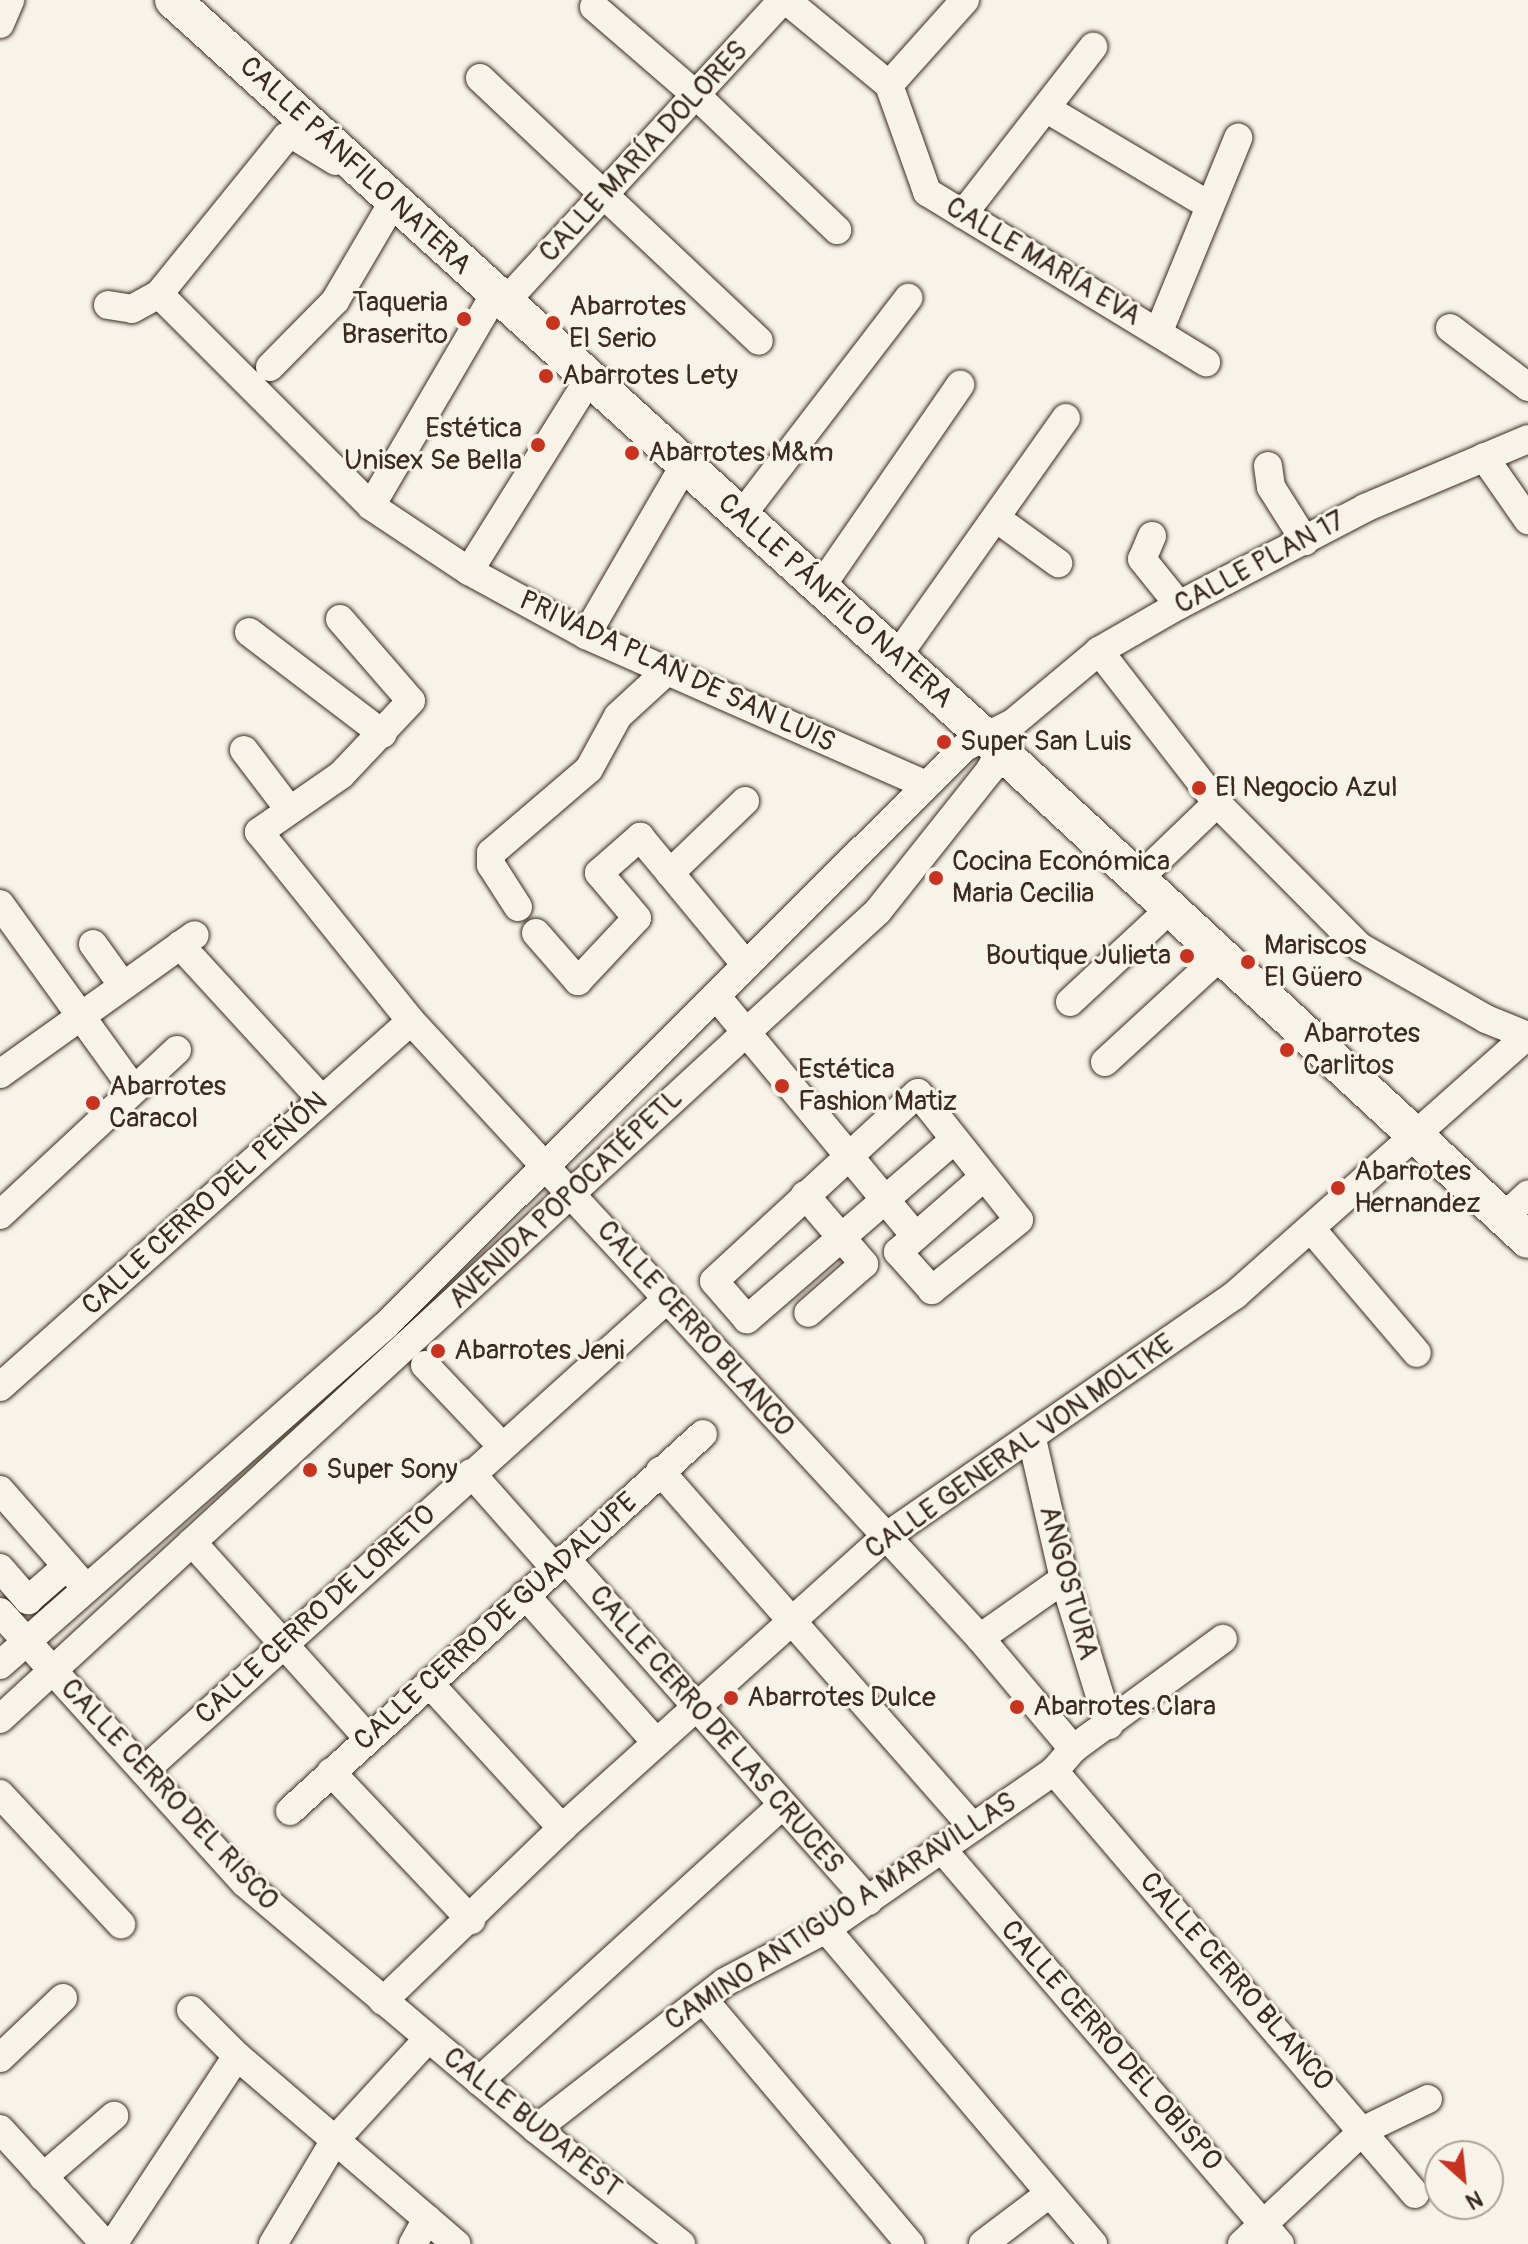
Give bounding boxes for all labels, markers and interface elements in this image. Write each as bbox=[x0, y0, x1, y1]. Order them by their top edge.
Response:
street label: CALLE MARÍA DOLORES bbox=[533, 34, 755, 270]
street label: CALLE PÁNFILO NATERA bbox=[232, 50, 478, 282]
street label: CALLE MARÍA EVA bbox=[939, 190, 1147, 334]
place label: Taqueria Braserito bbox=[342, 286, 448, 352]
place label: Abarrotes El Serio bbox=[569, 290, 686, 356]
marker: Taqueria Braserito bbox=[455, 310, 473, 328]
marker: Abarrotes El Serio bbox=[544, 314, 562, 332]
place label: Abarrotes Lety bbox=[562, 359, 738, 393]
marker: Abarrotes Lety bbox=[537, 367, 555, 385]
place label: Estética Unisex Se Bella bbox=[344, 412, 522, 478]
marker: Estética Unisex Se Bella bbox=[529, 436, 547, 454]
place label: Abarrotes M&m bbox=[648, 436, 834, 470]
marker: Abarrotes M&m bbox=[623, 444, 641, 462]
street label: CALLE PÁNFILO NATERA bbox=[711, 487, 959, 715]
street label: CALLE PLAN 17 bbox=[1169, 504, 1351, 622]
street label: PRIVADA PLAN DE SAN LUIS bbox=[514, 584, 840, 760]
place label: Super San Luis bbox=[960, 725, 1131, 759]
marker: Super San Luis bbox=[935, 733, 953, 751]
place label: El Negocio Azul bbox=[1215, 771, 1398, 805]
marker: El Negocio Azul bbox=[1190, 779, 1208, 797]
place label: Cocina Económica Maria Cecilia bbox=[952, 845, 1170, 911]
marker: Cocina Económica Maria Cecilia bbox=[927, 869, 945, 887]
place label: Mariscos El Güero bbox=[1264, 929, 1366, 995]
place label: Boutique Julieta bbox=[985, 939, 1171, 973]
marker: Boutique Julieta bbox=[1178, 947, 1196, 965]
marker: Mariscos El Güero bbox=[1239, 953, 1257, 971]
place label: Abarrotes Carlitos bbox=[1303, 1017, 1420, 1083]
marker: Abarrotes Carlitos bbox=[1278, 1041, 1296, 1059]
place label: Estética Fashion Matiz bbox=[798, 1053, 957, 1119]
place label: Abarrotes Caracol bbox=[109, 1070, 226, 1136]
marker: Estética Fashion Matiz bbox=[773, 1077, 791, 1095]
street label: AVENIDA POPOCATÉPETL bbox=[442, 1082, 690, 1316]
street label: CALLE CERRO DEL PEÑÓN bbox=[76, 1085, 334, 1323]
marker: Abarrotes Caracol bbox=[84, 1094, 102, 1112]
place label: Abarrotes Hernandez bbox=[1354, 1155, 1481, 1221]
marker: Abarrotes Hernandez bbox=[1329, 1179, 1347, 1197]
street label: CALLE CERRO BLANCO bbox=[589, 1214, 801, 1444]
street label: CALLE GENERAL VON MOLTKE bbox=[859, 1327, 1181, 1567]
place label: Abarrotes Jeni bbox=[454, 1334, 625, 1368]
marker: Abarrotes Jeni bbox=[429, 1342, 447, 1360]
place label: Super Sony bbox=[326, 1453, 458, 1487]
marker: Super Sony bbox=[301, 1461, 319, 1479]
street label: CALLE CERRO DE GUADALUPE bbox=[348, 1486, 644, 1758]
street label: CALLE CERRO DE LORETO bbox=[189, 1498, 443, 1732]
street label: ANGOSTURA bbox=[1031, 1502, 1105, 1664]
street label: CALLE CERRO DE LAS CRUCES bbox=[582, 1579, 850, 1881]
street label: CALLE CERRO DEL RISCO bbox=[53, 1672, 285, 1918]
place label: Abarrotes Dulce bbox=[747, 1681, 936, 1715]
marker: Abarrotes Dulce bbox=[722, 1689, 740, 1707]
place label: Abarrotes Clara bbox=[1033, 1690, 1216, 1724]
marker: Abarrotes Clara bbox=[1008, 1698, 1026, 1716]
street label: CAMINO ANTIGUO A MARAVILLAS bbox=[659, 1786, 1023, 2038]
street label: CALLE CERRO BLANCO bbox=[1132, 1866, 1340, 2098]
street label: CALLE CERRO DEL OBISPO bbox=[993, 1914, 1229, 2178]
street label: CALLE BUDAPEST bbox=[436, 2041, 628, 2205]
north arrow bbox=[1424, 2140, 1504, 2220]
text: N bbox=[1461, 2184, 1487, 2215]

